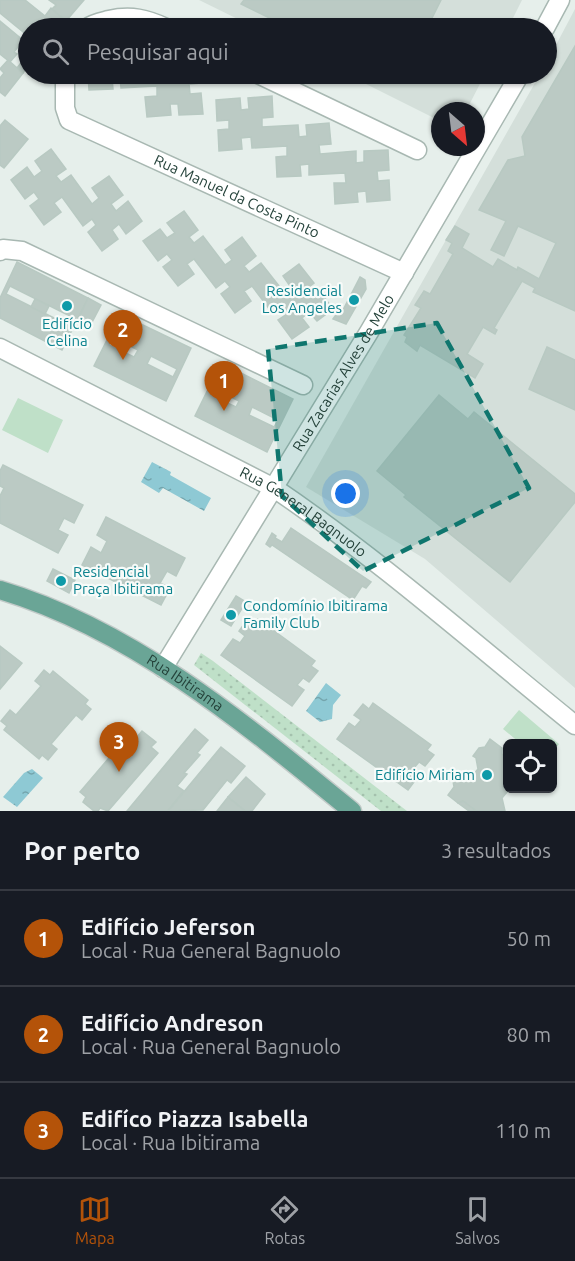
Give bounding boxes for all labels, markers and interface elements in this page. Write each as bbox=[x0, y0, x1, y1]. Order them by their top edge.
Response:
search box bbox=[18, 18, 557, 84]
icon: search bbox=[39, 35, 72, 68]
text: Pesquisar aqui bbox=[87, 39, 229, 64]
north arrow bbox=[431, 102, 485, 156]
street label: Rua Manuel da Costa Pinto bbox=[152, 151, 322, 241]
place label: Residencial Los Angeles bbox=[262, 282, 342, 316]
street label: Rua Zacarias Alves de Melo bbox=[289, 291, 397, 454]
marker: Residencial Los Angeles bbox=[347, 293, 361, 307]
marker: Edifício Celina bbox=[60, 299, 74, 313]
pin: 2 bbox=[104, 310, 142, 360]
place label: Edifício Celina bbox=[42, 315, 92, 349]
pin: 1 bbox=[204, 362, 244, 411]
street label: Rua General Bagnuolo bbox=[237, 463, 370, 560]
your location bbox=[331, 479, 360, 508]
place label: Residencial Praça Ibitirama bbox=[73, 563, 173, 597]
marker: Residencial Praça Ibitirama bbox=[54, 574, 68, 588]
place label: Condomínio Ibitirama Family Club bbox=[243, 597, 388, 631]
marker: Condomínio Ibitirama Family Club bbox=[224, 608, 238, 622]
street label: Rua Ibitirama bbox=[144, 651, 227, 715]
pin: 3 bbox=[100, 722, 138, 772]
map controls bbox=[503, 739, 557, 793]
button: locate bbox=[503, 739, 557, 793]
place label: Edifício Miriam bbox=[375, 766, 475, 783]
marker: Edifício Miriam bbox=[480, 768, 494, 782]
text: Por perto bbox=[24, 836, 140, 865]
text: 3 resultados bbox=[441, 839, 551, 862]
text: Edifício Jeferson bbox=[81, 914, 255, 939]
text: 1 bbox=[38, 927, 49, 950]
text: 50 m bbox=[507, 927, 551, 950]
text: Local · Rua General Bagnuolo bbox=[81, 939, 341, 962]
text: Edifício Andreson bbox=[81, 1010, 264, 1035]
text: 2 bbox=[38, 1023, 49, 1046]
text: 80 m bbox=[507, 1023, 551, 1046]
text: Local · Rua General Bagnuolo bbox=[81, 1035, 341, 1058]
text: Edifíco Piazza Isabella bbox=[81, 1106, 308, 1131]
text: 3 bbox=[38, 1119, 49, 1142]
text: 110 m bbox=[495, 1119, 551, 1142]
text: Local · Rua Ibitirama bbox=[81, 1131, 260, 1154]
tab: Mapa bbox=[75, 1193, 115, 1247]
tab: Rotas bbox=[265, 1193, 305, 1247]
tab: Salvos bbox=[455, 1193, 500, 1247]

